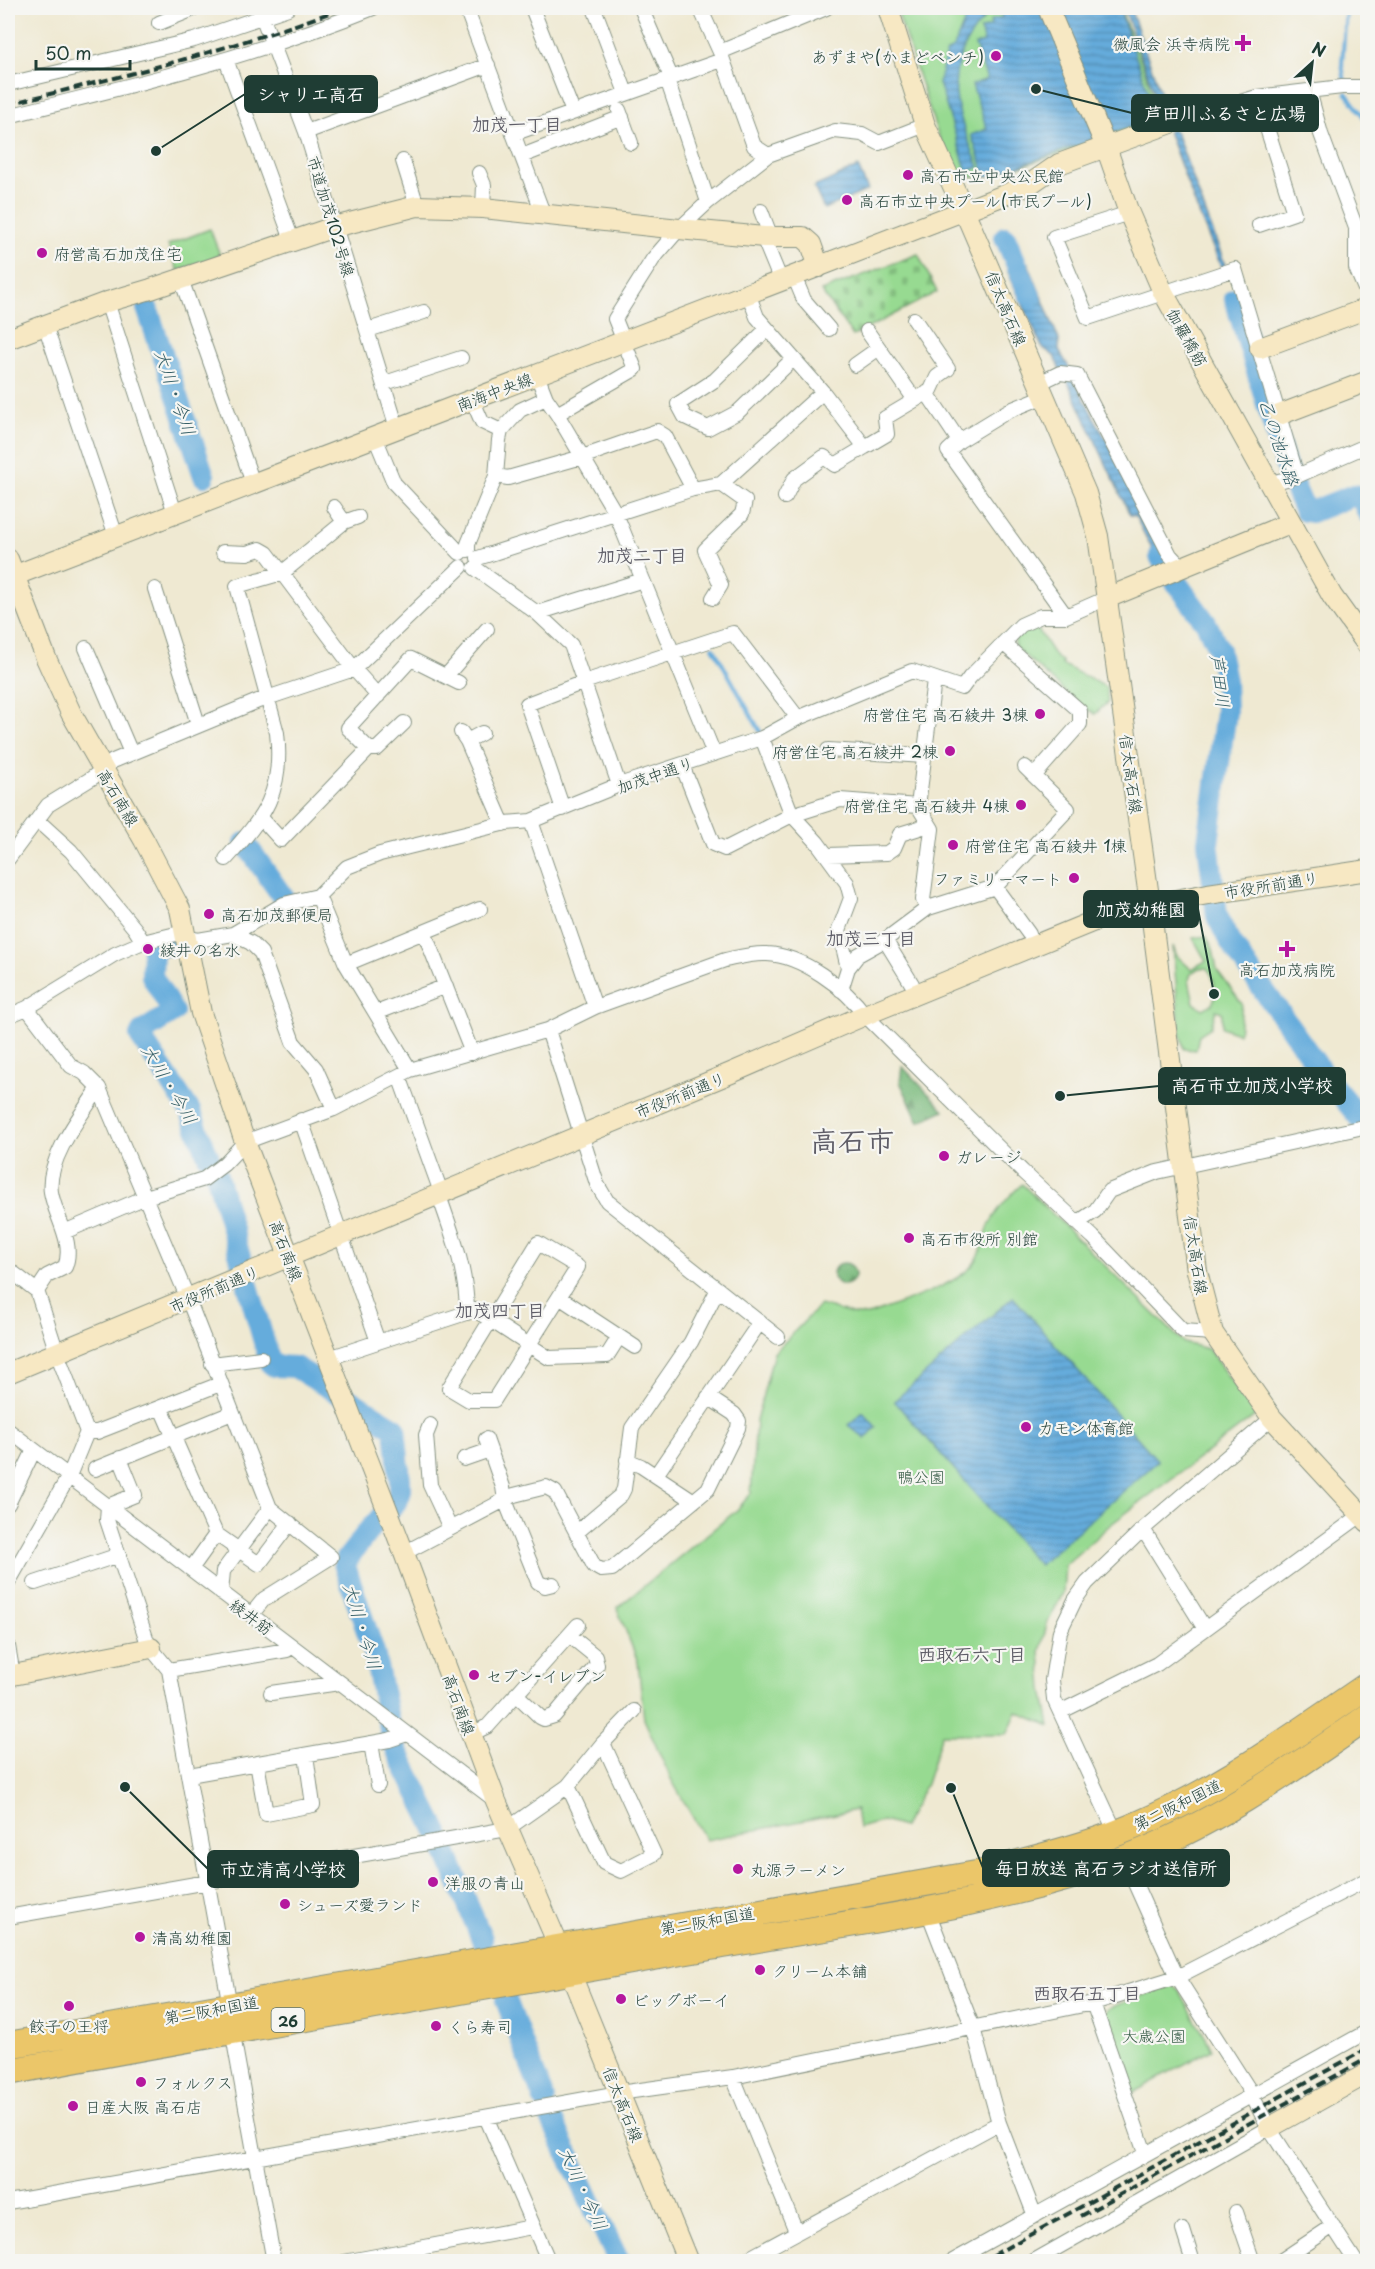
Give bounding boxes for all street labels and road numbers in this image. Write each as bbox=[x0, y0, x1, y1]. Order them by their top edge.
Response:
street label: 市道加茂102号線 bbox=[302, 152, 362, 280]
street label: 信太高石線 bbox=[980, 266, 1034, 350]
street label: 伽羅橋筋 bbox=[1162, 303, 1214, 371]
street label: 南海中央線 bbox=[452, 365, 536, 417]
street label: 信太高石線 bbox=[1115, 733, 1149, 815]
street label: 加茂中通り bbox=[613, 750, 697, 798]
street label: 高石南線 bbox=[92, 763, 146, 831]
street label: 市役所前通り bbox=[1222, 865, 1320, 903]
street label: 市役所前通り bbox=[631, 1065, 729, 1123]
street label: 信太高石線 bbox=[1179, 1214, 1215, 1296]
street label: 高石南線 bbox=[264, 1216, 310, 1284]
street label: 市役所前通り bbox=[165, 1258, 263, 1318]
street label: 綾井筋 bbox=[226, 1592, 278, 1640]
street label: 高石南線 bbox=[438, 1670, 482, 1738]
street label: 第二阪和国道 bbox=[1129, 1772, 1225, 1836]
street label: 第二阪和国道 bbox=[658, 1900, 756, 1940]
street label: 第二阪和国道 bbox=[162, 1989, 260, 2029]
road number: 26 bbox=[272, 2008, 304, 2032]
street label: 信太高石線 bbox=[598, 2062, 650, 2146]

